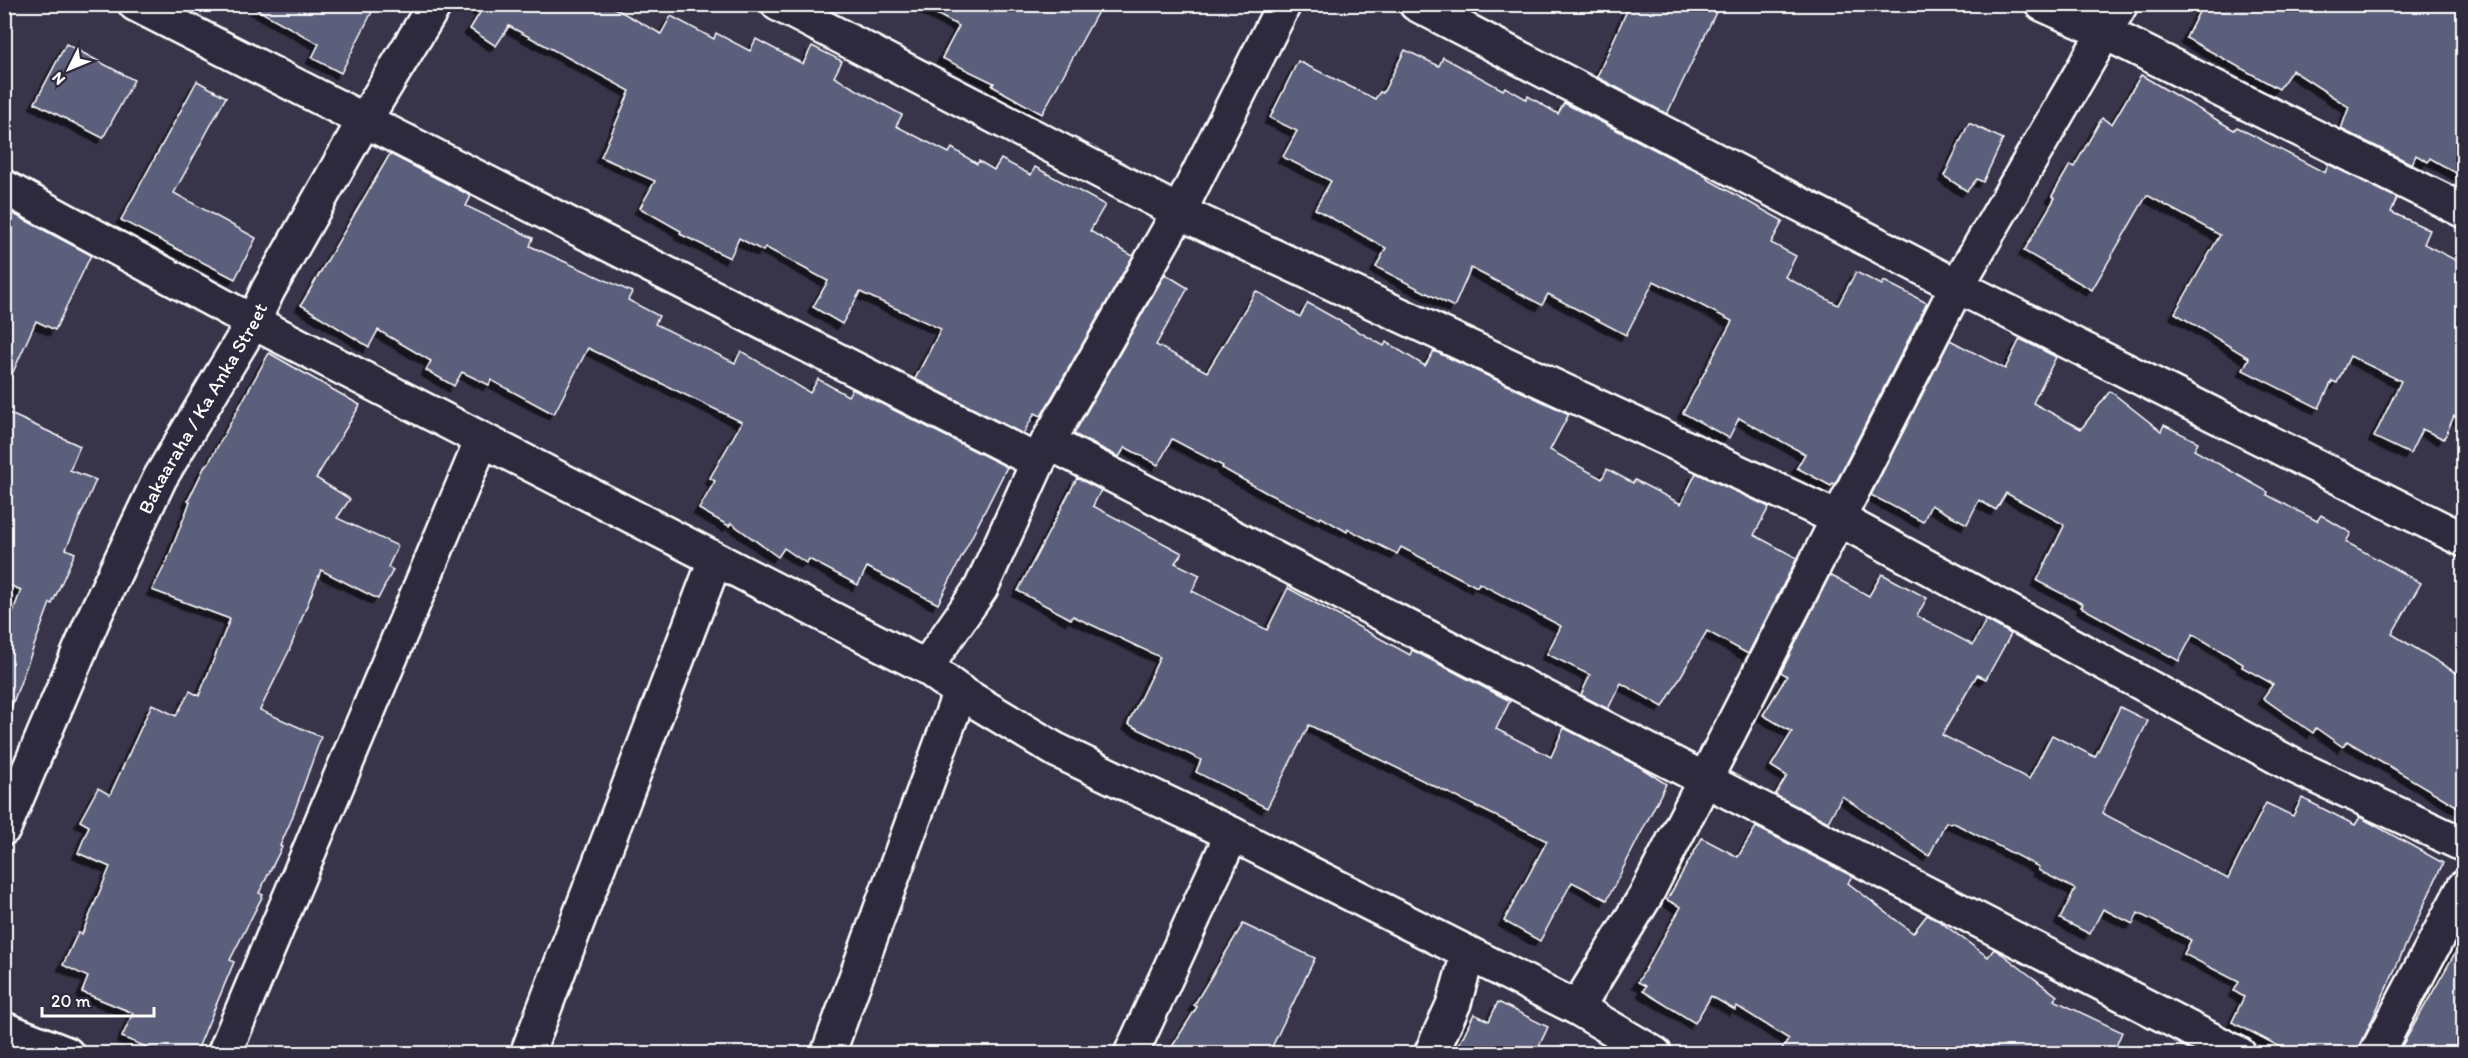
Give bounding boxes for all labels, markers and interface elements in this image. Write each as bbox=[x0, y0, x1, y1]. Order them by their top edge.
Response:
north arrow bbox=[39, 39, 99, 99]
text: N bbox=[48, 68, 69, 89]
street label: Bakaaraha / Ka Anka Street bbox=[133, 298, 273, 518]
scale bar bbox=[42, 980, 154, 1018]
text: 20 m bbox=[51, 990, 91, 1012]

